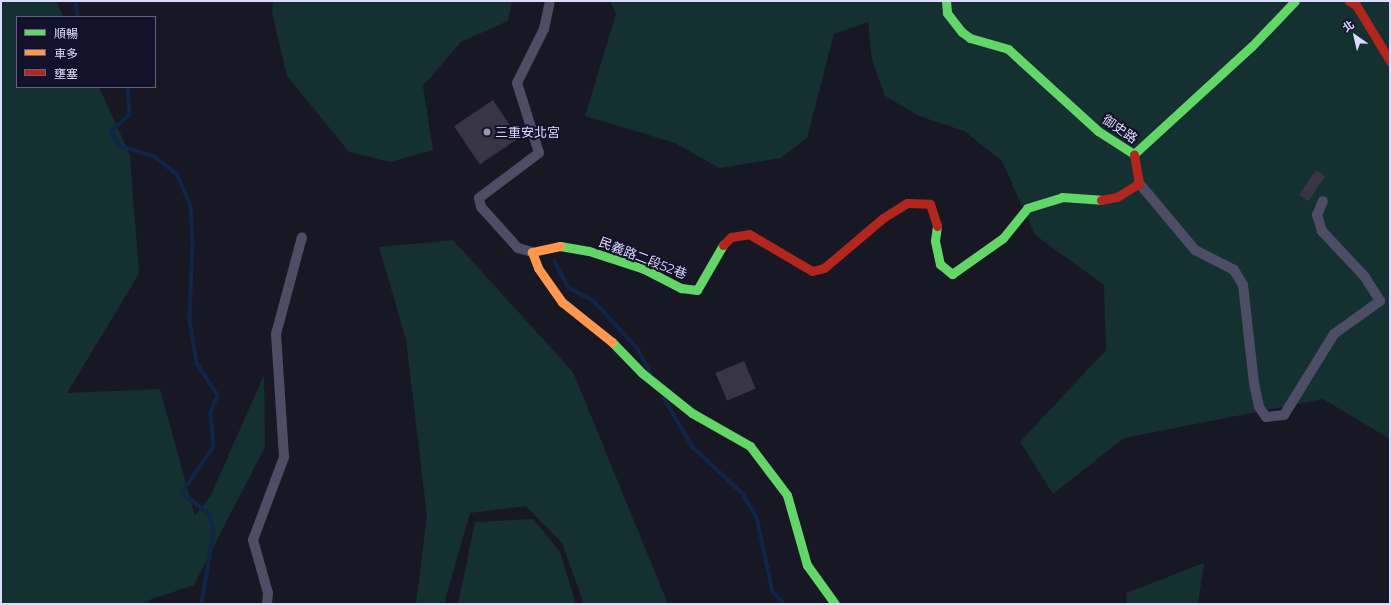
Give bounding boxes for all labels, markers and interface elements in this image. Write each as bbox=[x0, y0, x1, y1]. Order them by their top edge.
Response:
legend bbox=[16, 16, 156, 88]
north arrow bbox=[1335, 16, 1375, 56]
text: 北 bbox=[1340, 17, 1357, 35]
text: 順暢 bbox=[54, 26, 78, 41]
text: 車多 bbox=[54, 46, 78, 61]
text: 壅塞 bbox=[54, 66, 78, 81]
street label: 御史路 bbox=[1099, 112, 1141, 146]
place label: 三重安北宮 bbox=[495, 124, 560, 140]
marker: 三重安北宮 bbox=[482, 127, 492, 137]
street label: 民義路二段52巷 bbox=[597, 234, 689, 282]

